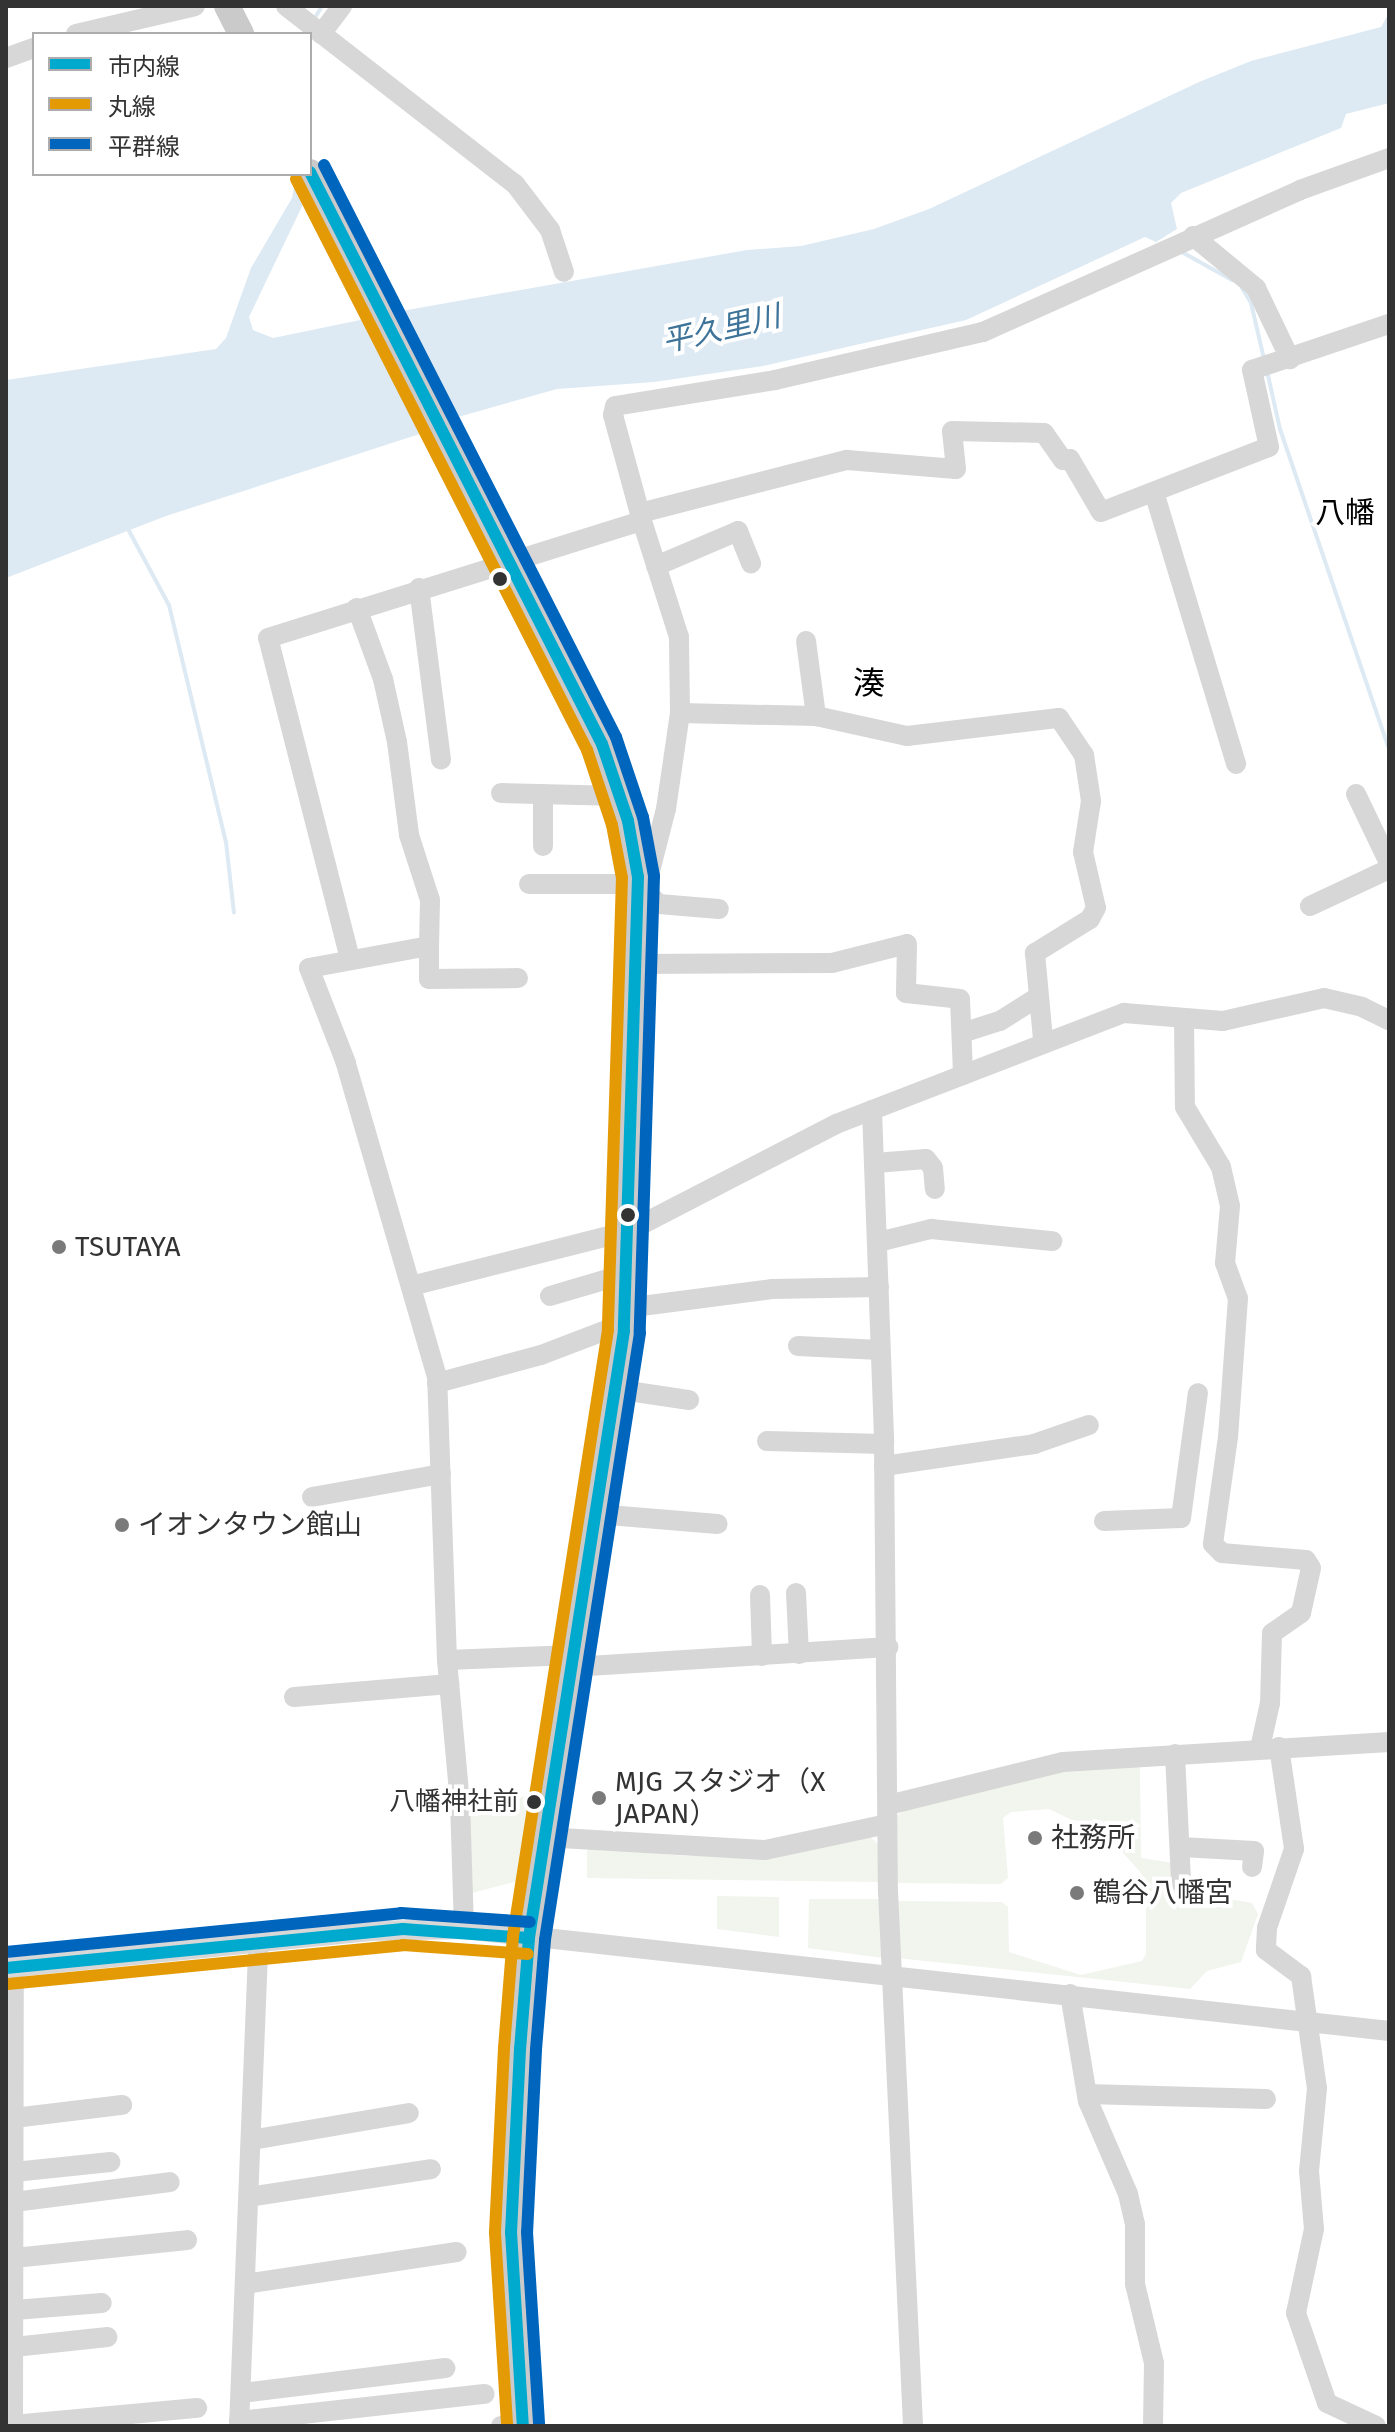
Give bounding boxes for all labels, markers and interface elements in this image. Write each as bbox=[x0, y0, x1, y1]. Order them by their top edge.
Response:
legend bbox=[32, 32, 312, 176]
text: 市内線 bbox=[108, 53, 180, 81]
text: 丸線 bbox=[108, 93, 156, 121]
text: 平群線 bbox=[108, 133, 180, 161]
water label: 平久里川 bbox=[658, 298, 784, 360]
district label: 八幡 bbox=[1315, 495, 1375, 531]
unlabelled marker bbox=[492, 571, 508, 587]
district label: 湊 bbox=[853, 664, 885, 702]
unlabelled marker bbox=[620, 1207, 636, 1223]
place label: TSUTAYA bbox=[75, 1230, 181, 1264]
marker: TSUTAYA bbox=[50, 1238, 68, 1256]
place label: イオンタウン館山 bbox=[138, 1508, 362, 1542]
marker: イオンタウン館山 bbox=[113, 1516, 131, 1534]
place label: MJG スタジオ（X JAPAN） bbox=[615, 1765, 825, 1831]
place label: 八幡神社前 bbox=[389, 1786, 519, 1818]
marker: MJG スタジオ（X JAPAN） bbox=[590, 1789, 608, 1807]
marker: 八幡神社前 bbox=[526, 1794, 542, 1810]
place label: 社務所 bbox=[1051, 1821, 1135, 1855]
marker: 社務所 bbox=[1026, 1829, 1044, 1847]
place label: 鶴谷八幡宮 bbox=[1093, 1876, 1233, 1910]
marker: 鶴谷八幡宮 bbox=[1068, 1884, 1086, 1902]

